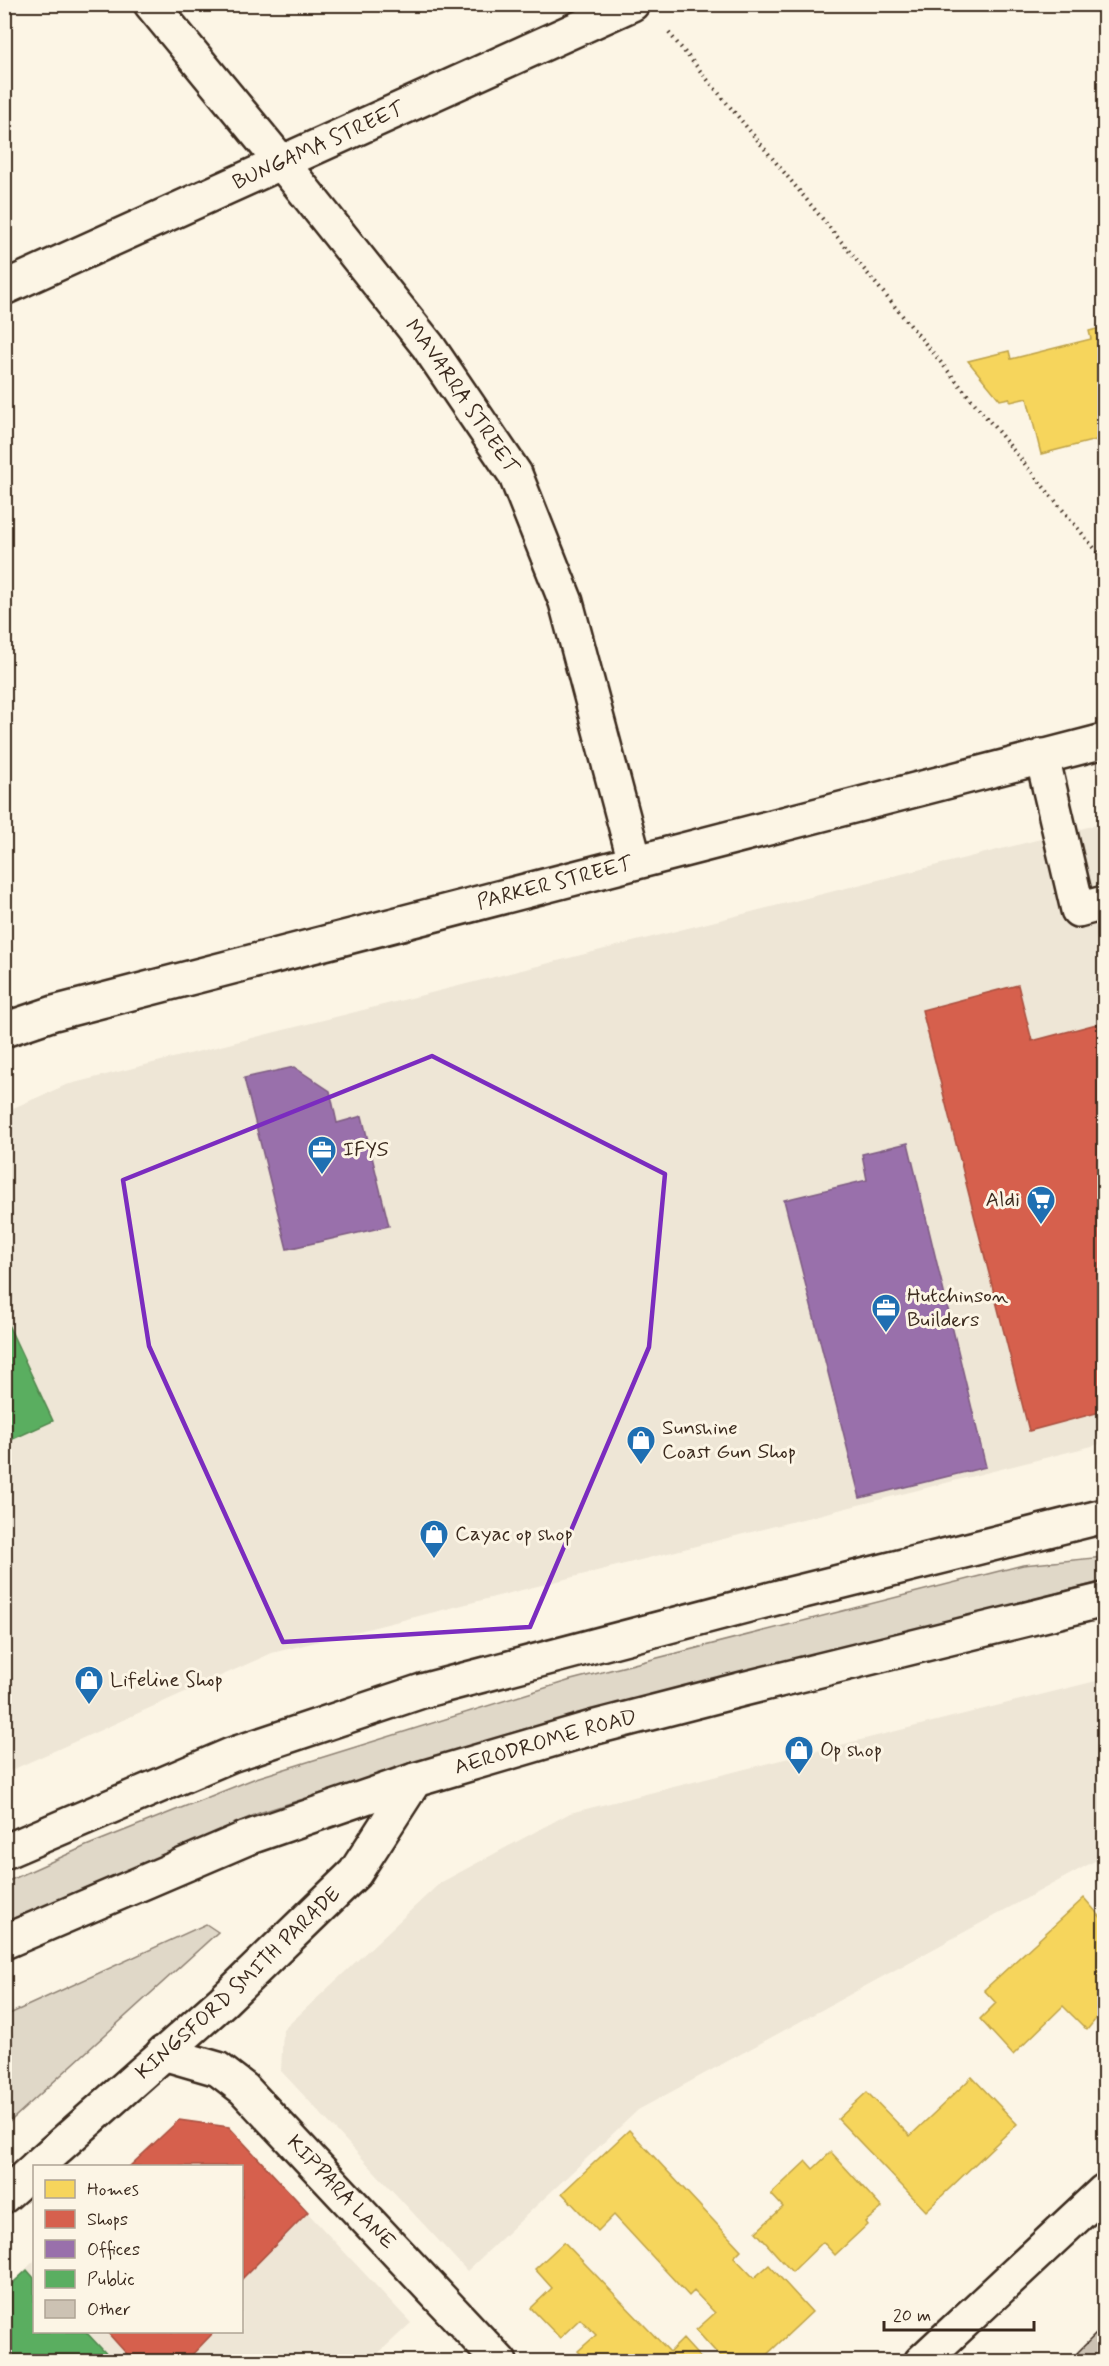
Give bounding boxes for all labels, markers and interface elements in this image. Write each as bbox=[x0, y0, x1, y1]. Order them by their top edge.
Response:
street label: BUNGAMA STREET bbox=[228, 95, 409, 197]
street label: MAVARRA STREET bbox=[398, 314, 525, 480]
street label: PARKER STREET bbox=[474, 850, 636, 917]
office icon: IFYS bbox=[306, 1134, 338, 1176]
place label: IFYS bbox=[343, 1136, 389, 1164]
supermarket icon: Aldi bbox=[1025, 1184, 1057, 1226]
place label: Aldi bbox=[986, 1186, 1020, 1214]
place label: Hutchinson Builders bbox=[907, 1282, 1009, 1334]
office icon: Hutchinson Builders bbox=[870, 1292, 902, 1334]
place label: Sunshine Coast Gun Shop bbox=[662, 1414, 796, 1466]
shop icon: Sunshine Coast Gun Shop bbox=[625, 1424, 657, 1466]
shop icon: Cayac op shop bbox=[418, 1518, 450, 1560]
place label: Cayac op shop bbox=[455, 1520, 573, 1548]
shop icon: Lifeline Shop bbox=[73, 1664, 105, 1706]
place label: Lifeline Shop bbox=[110, 1666, 223, 1694]
street label: AERODROME ROAD bbox=[451, 1703, 640, 1782]
shop icon: Op shop bbox=[783, 1734, 815, 1776]
place label: Op shop bbox=[820, 1736, 882, 1764]
street label: KINGSFORD SMITH PARADE bbox=[130, 1880, 347, 2086]
street label: KIPPARA LANE bbox=[280, 2129, 402, 2256]
legend bbox=[33, 2165, 243, 2333]
text: Homes bbox=[87, 2178, 139, 2202]
text: Shops bbox=[87, 2208, 128, 2232]
text: Offices bbox=[87, 2238, 140, 2262]
text: Public bbox=[87, 2268, 135, 2292]
scale bar bbox=[884, 2294, 1034, 2332]
text: Other bbox=[87, 2298, 131, 2322]
text: 20 m bbox=[893, 2304, 931, 2328]

